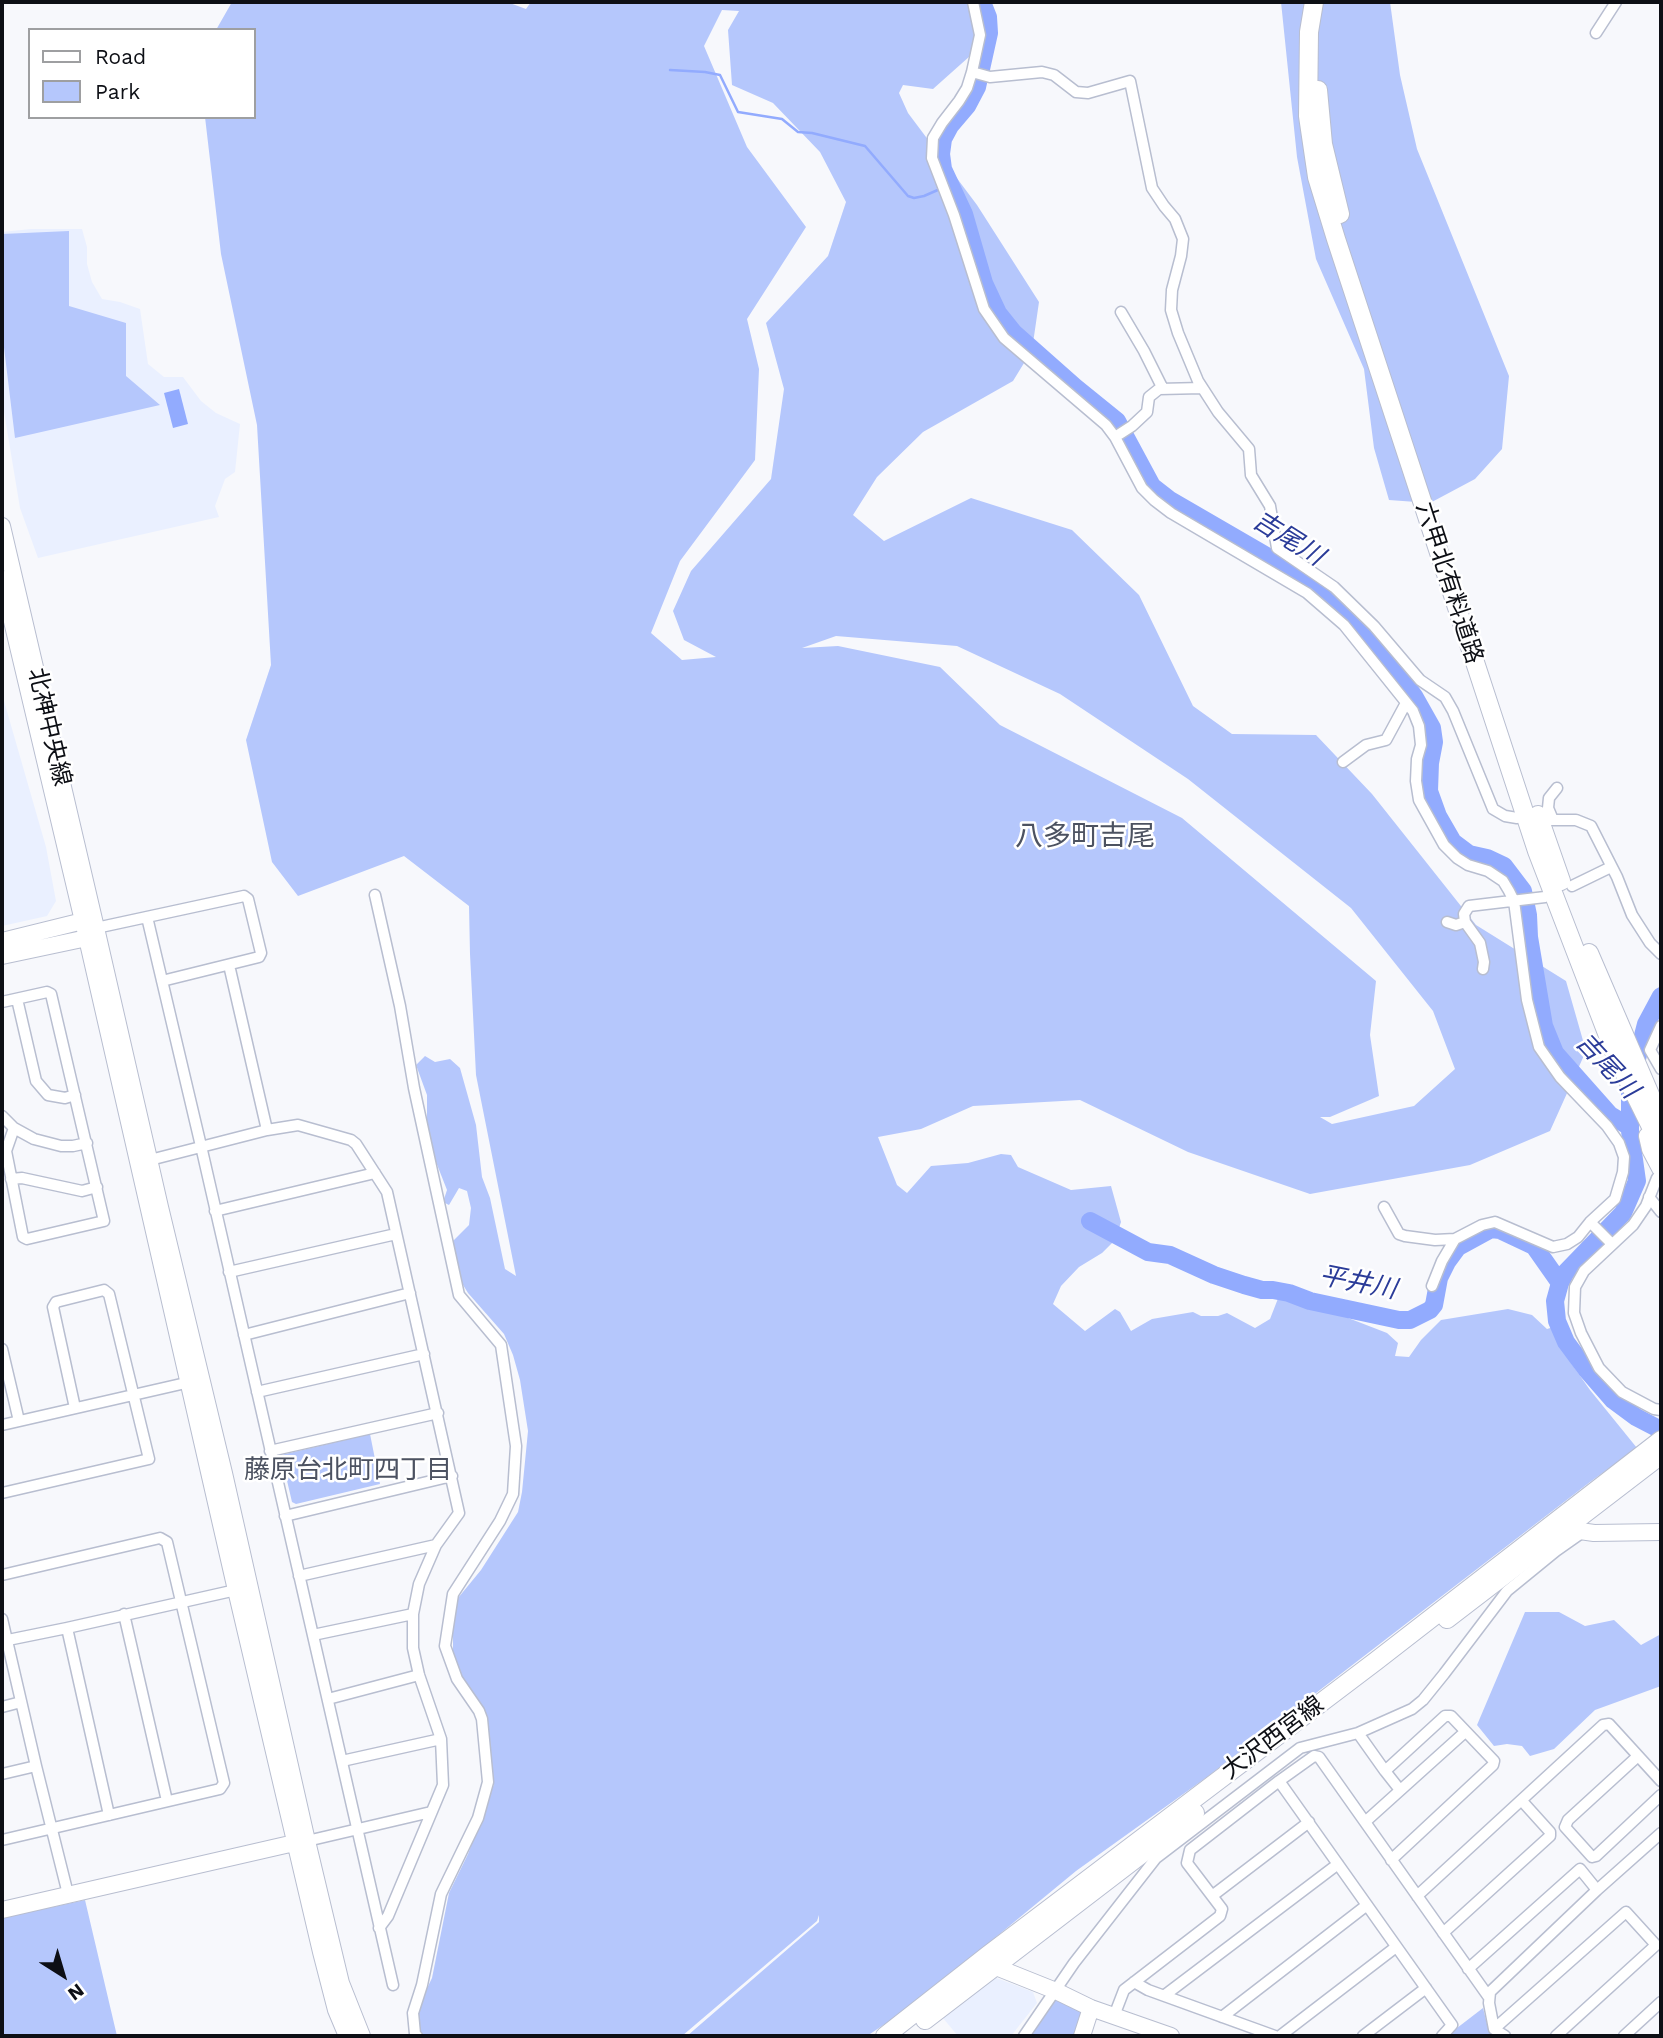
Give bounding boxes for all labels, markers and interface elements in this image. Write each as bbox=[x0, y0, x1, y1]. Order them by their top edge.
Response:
legend bbox=[28, 28, 256, 119]
text: Road bbox=[95, 44, 146, 69]
text: Park bbox=[95, 79, 140, 104]
street label: 六甲北有料道路 bbox=[1409, 499, 1489, 667]
water label: 吉尾川 bbox=[1247, 505, 1329, 573]
street label: 北神中央線 bbox=[21, 665, 77, 789]
district label: 八多町吉尾 bbox=[1015, 820, 1155, 854]
water label: 吉尾川 bbox=[1569, 1027, 1645, 1105]
water label: 平井川 bbox=[1317, 1260, 1399, 1306]
district label: 藤原台北町四丁目 bbox=[244, 1454, 452, 1486]
street label: 大沢西宮線 bbox=[1216, 1690, 1330, 1786]
north arrow bbox=[28, 1940, 98, 2010]
text: N bbox=[63, 1979, 88, 2006]

